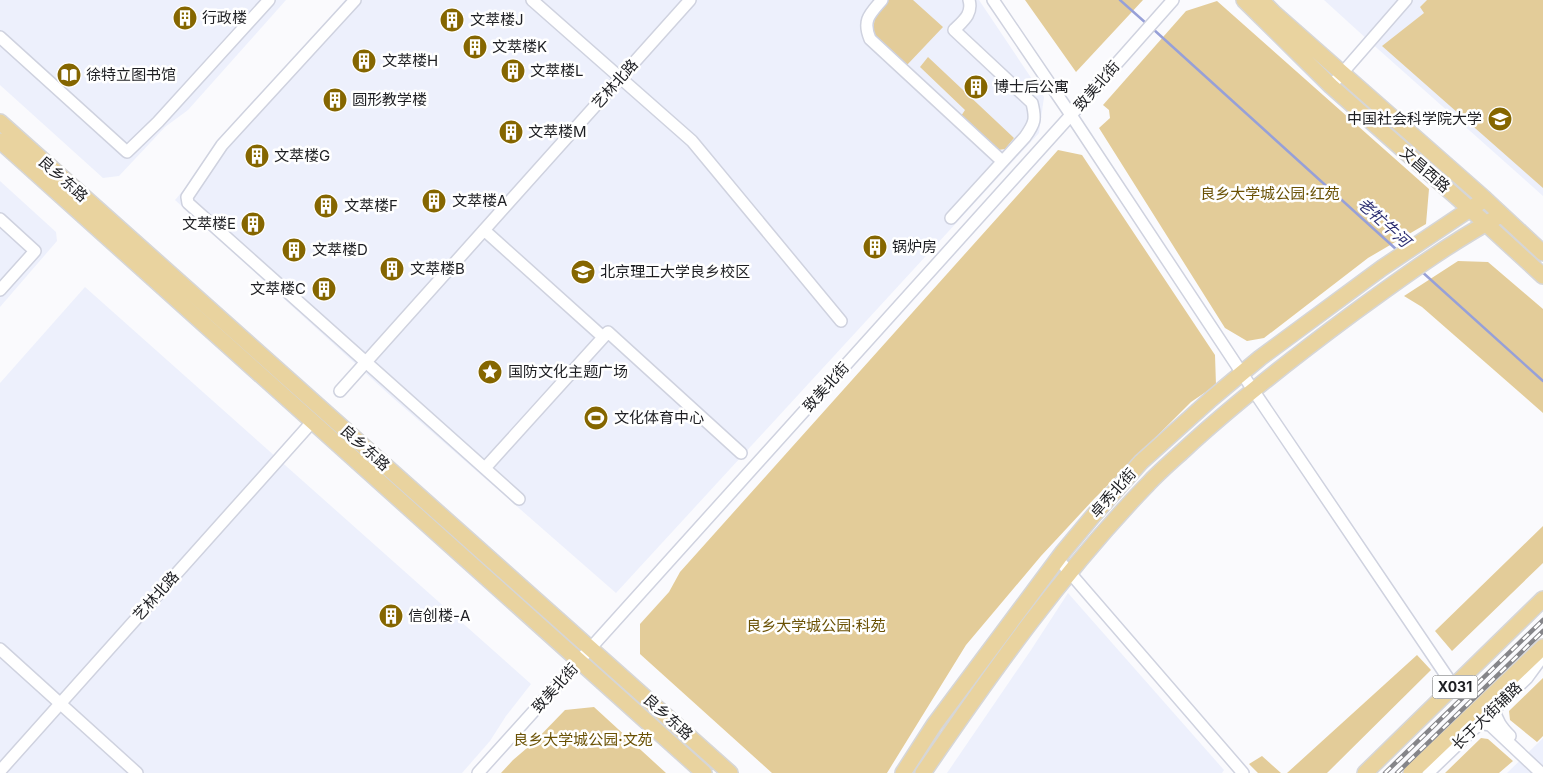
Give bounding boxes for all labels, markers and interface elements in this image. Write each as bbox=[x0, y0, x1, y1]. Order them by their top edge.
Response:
building icon: 行政楼 bbox=[172, 5, 198, 31]
building icon: 文萃楼J bbox=[439, 7, 465, 33]
place label: 行政楼 bbox=[202, 8, 247, 27]
place label: 文萃楼J bbox=[470, 10, 524, 29]
building icon: 文萃楼K bbox=[462, 34, 488, 60]
place label: 文萃楼K bbox=[492, 37, 547, 56]
building icon: 文萃楼H bbox=[351, 48, 377, 74]
place label: 文萃楼H bbox=[382, 51, 438, 70]
street label: 艺林北路 bbox=[587, 55, 642, 112]
street label: 致美北街 bbox=[1070, 57, 1123, 115]
building icon: 文萃楼L bbox=[500, 58, 526, 84]
place label: 文萃楼L bbox=[530, 61, 583, 80]
library icon: 徐特立图书馆 bbox=[56, 62, 82, 88]
place label: 徐特立图书馆 bbox=[86, 65, 176, 84]
building icon: 博士后公寓 bbox=[963, 74, 989, 100]
place label: 博士后公寓 bbox=[994, 77, 1069, 96]
building icon: 圆形教学楼 bbox=[322, 87, 348, 113]
place label: 圆形教学楼 bbox=[352, 90, 427, 109]
school or university icon: 中国社会科学院大学 bbox=[1487, 106, 1513, 132]
place label: 中国社会科学院大学 bbox=[1347, 109, 1482, 128]
building icon: 文萃楼M bbox=[498, 119, 524, 145]
place label: 文萃楼M bbox=[528, 122, 587, 141]
building icon: 文萃楼G bbox=[244, 143, 270, 169]
street label: 文昌西路 bbox=[1396, 143, 1454, 196]
place label: 文萃楼G bbox=[274, 146, 330, 165]
street label: 良乡东路 bbox=[35, 151, 92, 206]
park label: 良乡大学城公园·红苑 bbox=[1200, 184, 1340, 203]
building icon: 文萃楼A bbox=[421, 188, 447, 214]
place label: 文萃楼A bbox=[452, 191, 507, 210]
building icon: 文萃楼F bbox=[313, 193, 339, 219]
water label: 老牤牛河 bbox=[1354, 193, 1417, 253]
place label: 文萃楼F bbox=[344, 196, 398, 215]
building icon: 文萃楼E bbox=[240, 211, 266, 237]
place label: 文萃楼E bbox=[182, 214, 236, 233]
building icon: 锅炉房 bbox=[862, 234, 888, 260]
building icon: 文萃楼D bbox=[281, 237, 307, 263]
place label: 锅炉房 bbox=[892, 237, 937, 256]
place label: 文萃楼D bbox=[312, 240, 368, 259]
building icon: 文萃楼B bbox=[379, 256, 405, 282]
place label: 文萃楼B bbox=[410, 259, 465, 278]
school or university icon: 北京理工大学良乡校区 bbox=[570, 259, 596, 285]
place label: 北京理工大学良乡校区 bbox=[600, 262, 750, 281]
building icon: 文萃楼C bbox=[311, 276, 337, 302]
place label: 文萃楼C bbox=[250, 279, 306, 298]
street label: 致美北街 bbox=[798, 358, 853, 415]
place icon: 国防文化主题广场 bbox=[477, 359, 503, 385]
place label: 国防文化主题广场 bbox=[508, 362, 628, 381]
sports icon: 文化体育中心 bbox=[583, 405, 609, 431]
place label: 文化体育中心 bbox=[614, 408, 704, 427]
street label: 良乡东路 bbox=[337, 420, 394, 475]
street label: 卓秀北街 bbox=[1085, 464, 1140, 521]
street label: 艺林北路 bbox=[128, 567, 183, 624]
building icon: 信创楼-A bbox=[378, 603, 404, 629]
place label: 信创楼-A bbox=[408, 606, 470, 625]
park label: 良乡大学城公园·科苑 bbox=[746, 616, 886, 635]
street label: 致美北街 bbox=[527, 659, 582, 716]
road number: X031 bbox=[1432, 676, 1478, 699]
street label: 长于大街辅路 bbox=[1448, 678, 1526, 754]
street label: 良乡东路 bbox=[640, 689, 697, 744]
park label: 良乡大学城公园·文苑 bbox=[513, 730, 653, 749]

